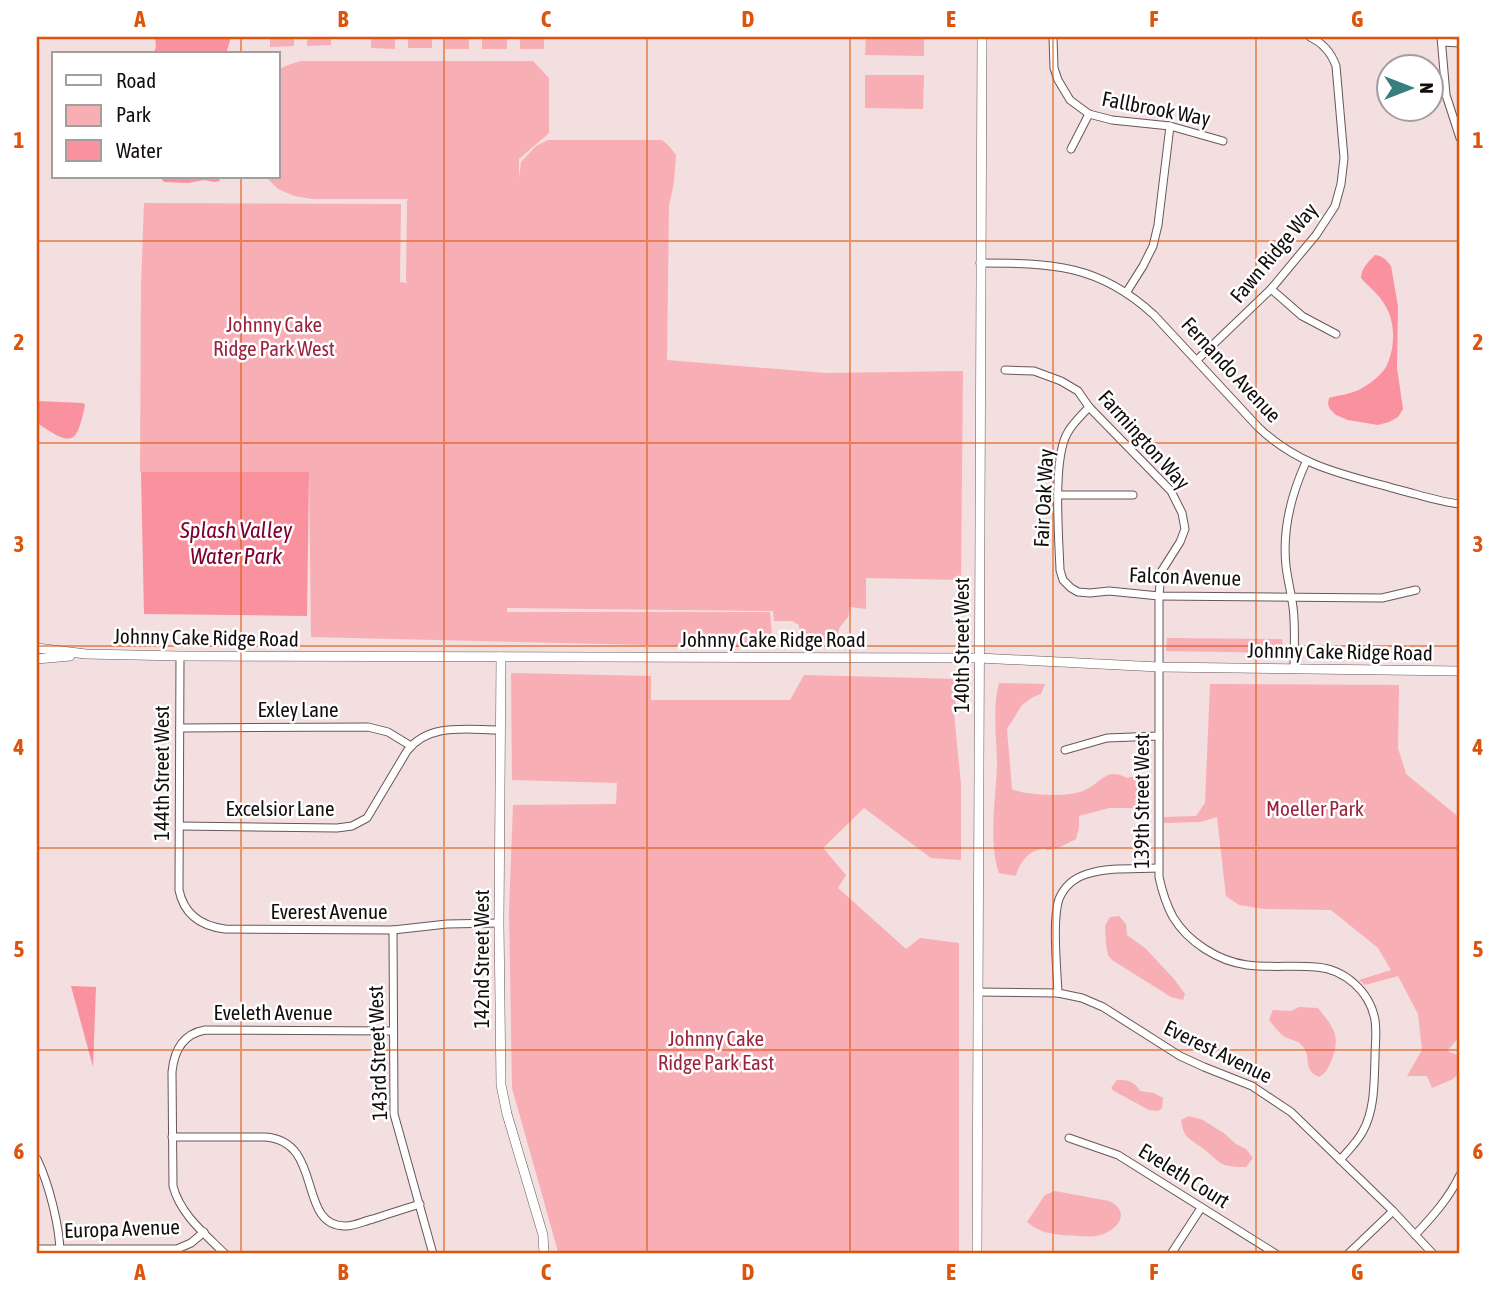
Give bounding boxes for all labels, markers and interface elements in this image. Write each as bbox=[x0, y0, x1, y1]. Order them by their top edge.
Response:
text: A bbox=[133, 6, 146, 32]
text: B bbox=[338, 6, 349, 32]
text: C bbox=[541, 6, 552, 32]
text: D bbox=[742, 6, 755, 32]
text: E bbox=[946, 6, 956, 32]
text: F bbox=[1149, 6, 1159, 32]
text: G bbox=[1351, 6, 1363, 32]
legend bbox=[52, 52, 280, 178]
north arrow bbox=[1374, 52, 1444, 122]
text: Road bbox=[116, 68, 156, 92]
text: N bbox=[1416, 82, 1438, 94]
street label: Fallbrook Way bbox=[1100, 86, 1213, 130]
text: Park bbox=[116, 102, 151, 126]
text: 1 bbox=[14, 127, 25, 153]
text: 1 bbox=[1473, 127, 1484, 153]
text: Water bbox=[116, 138, 163, 162]
street label: Fawn Ridge Way bbox=[1225, 197, 1322, 307]
park label: Johnny Cake Ridge Park West bbox=[213, 312, 335, 360]
street label: Fernando Avenue bbox=[1177, 312, 1286, 427]
text: 2 bbox=[14, 329, 24, 355]
text: 2 bbox=[1473, 329, 1483, 355]
street label: Farmington Way bbox=[1094, 385, 1196, 494]
street label: Fair Oak Way bbox=[1028, 448, 1058, 548]
water label: Splash Valley Water Park bbox=[179, 517, 293, 569]
text: 3 bbox=[14, 531, 24, 557]
text: 3 bbox=[1473, 531, 1483, 557]
street label: Falcon Avenue bbox=[1129, 562, 1241, 590]
street label: 140th Street West bbox=[949, 577, 973, 713]
street label: Johnny Cake Ridge Road bbox=[113, 623, 299, 651]
street label: Johnny Cake Ridge Road bbox=[680, 627, 866, 651]
street label: Johnny Cake Ridge Road bbox=[1247, 637, 1433, 665]
street label: Exley Lane bbox=[257, 697, 339, 721]
street label: 144th Street West bbox=[149, 705, 173, 841]
street label: 139th Street West bbox=[1129, 733, 1153, 869]
text: 4 bbox=[13, 734, 25, 760]
text: 4 bbox=[1472, 734, 1484, 760]
street label: Excelsior Lane bbox=[226, 796, 334, 820]
park label: Moeller Park bbox=[1266, 796, 1364, 820]
street label: 142nd Street West bbox=[469, 889, 493, 1029]
street label: Everest Avenue bbox=[270, 899, 388, 923]
text: 5 bbox=[14, 936, 25, 962]
text: 5 bbox=[1473, 936, 1484, 962]
street label: 143rd Street West bbox=[363, 985, 391, 1121]
street label: Eveleth Avenue bbox=[213, 1000, 333, 1024]
street label: Everest Avenue bbox=[1161, 1015, 1276, 1088]
park label: Johnny Cake Ridge Park East bbox=[658, 1026, 774, 1074]
text: 6 bbox=[14, 1138, 25, 1164]
street label: Eveleth Court bbox=[1135, 1138, 1234, 1212]
text: 6 bbox=[1473, 1138, 1484, 1164]
street label: Europa Avenue bbox=[64, 1214, 180, 1242]
text: A bbox=[133, 1259, 146, 1285]
text: B bbox=[338, 1259, 349, 1285]
text: C bbox=[541, 1259, 552, 1285]
text: D bbox=[742, 1259, 755, 1285]
text: E bbox=[946, 1259, 956, 1285]
text: F bbox=[1149, 1259, 1159, 1285]
text: G bbox=[1351, 1259, 1363, 1285]

